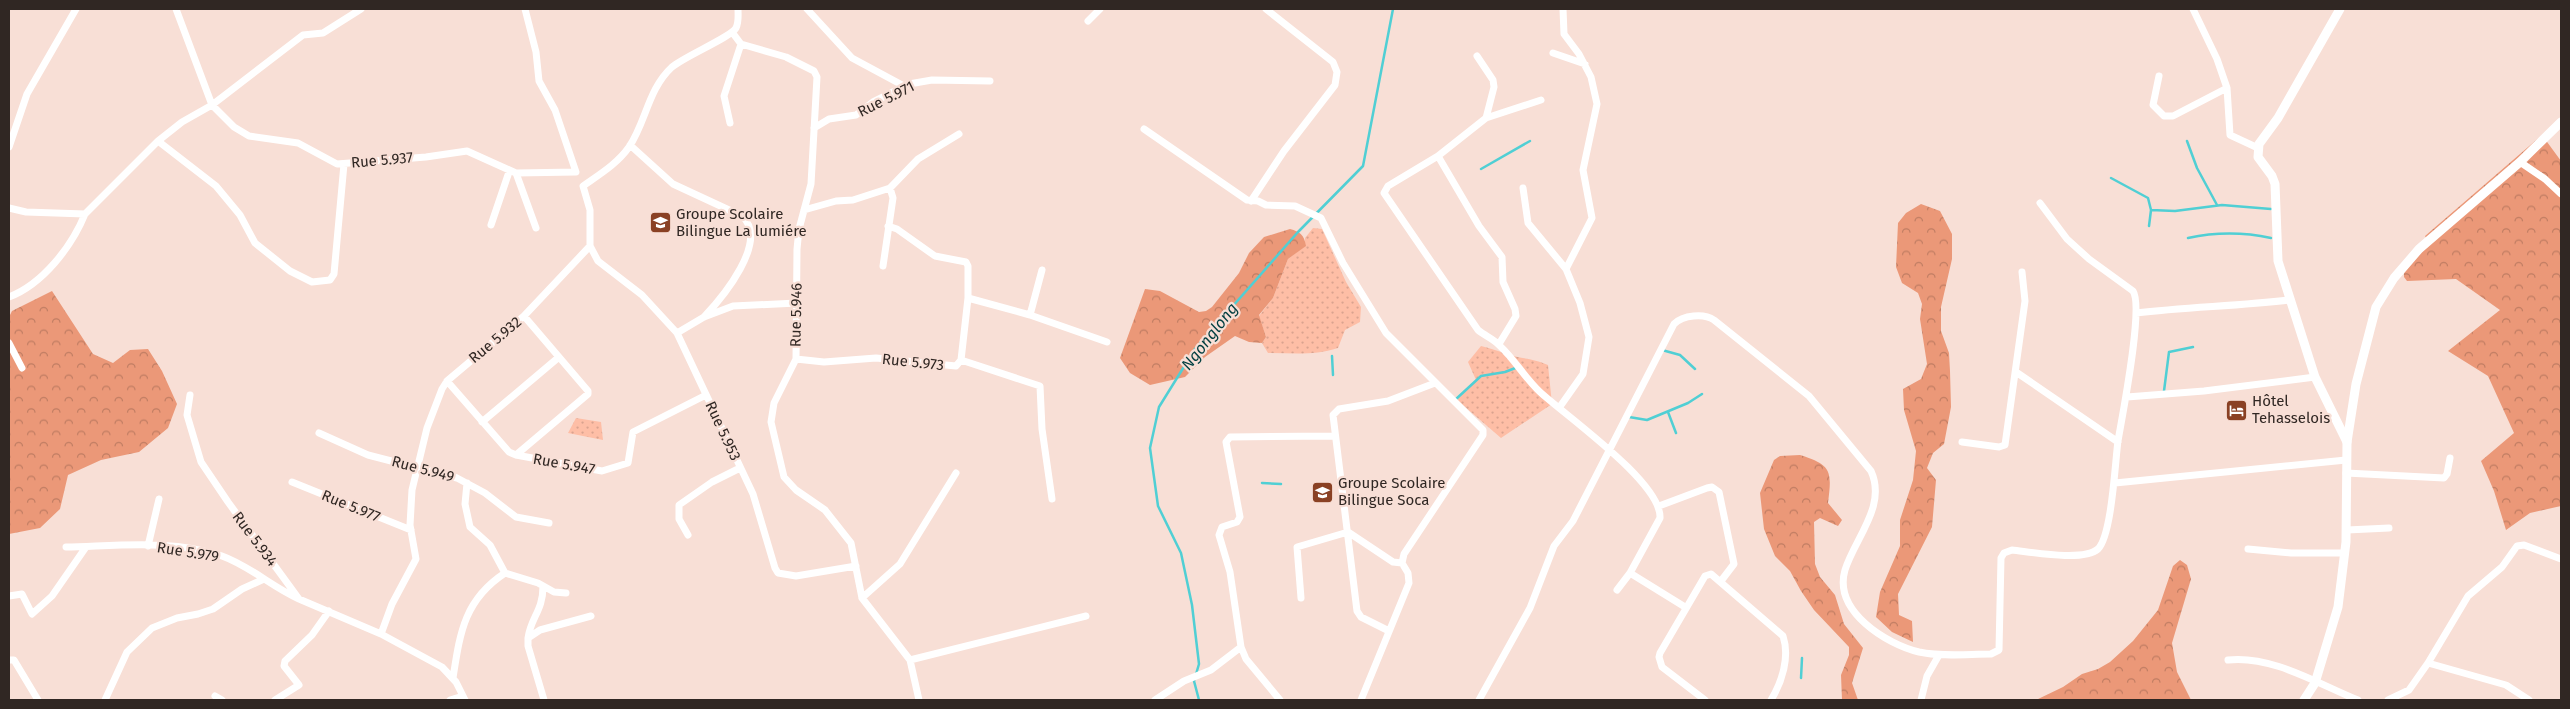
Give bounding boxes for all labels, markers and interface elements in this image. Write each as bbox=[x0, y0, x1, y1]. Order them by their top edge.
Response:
street label: Rue 5.971 bbox=[855, 77, 917, 121]
street label: Rue 5.937 bbox=[350, 148, 414, 172]
place label: Groupe Scolaire Bilingue La lumiére bbox=[676, 205, 807, 240]
school or university icon: Groupe Scolaire Bilingue La lumiére bbox=[648, 211, 672, 235]
street label: Rue 5.946 bbox=[786, 283, 806, 347]
water label: Ngonglong bbox=[1177, 299, 1242, 374]
street label: Rue 5.932 bbox=[465, 313, 525, 367]
street label: Rue 5.973 bbox=[881, 350, 945, 374]
place label: Hôtel Tehasselois bbox=[2252, 392, 2330, 427]
street label: Rue 5.953 bbox=[701, 398, 745, 464]
hotel icon: Hôtel Tehasselois bbox=[2224, 398, 2248, 422]
street label: Rue 5.947 bbox=[532, 450, 597, 478]
street label: Rue 5.949 bbox=[390, 452, 456, 486]
place label: Groupe Scolaire Bilingue Soca bbox=[1338, 474, 1445, 509]
school or university icon: Groupe Scolaire Bilingue Soca bbox=[1310, 480, 1334, 504]
street label: Rue 5.977 bbox=[319, 486, 383, 526]
street label: Rue 5.934 bbox=[229, 508, 281, 570]
street label: Rue 5.979 bbox=[156, 538, 220, 566]

